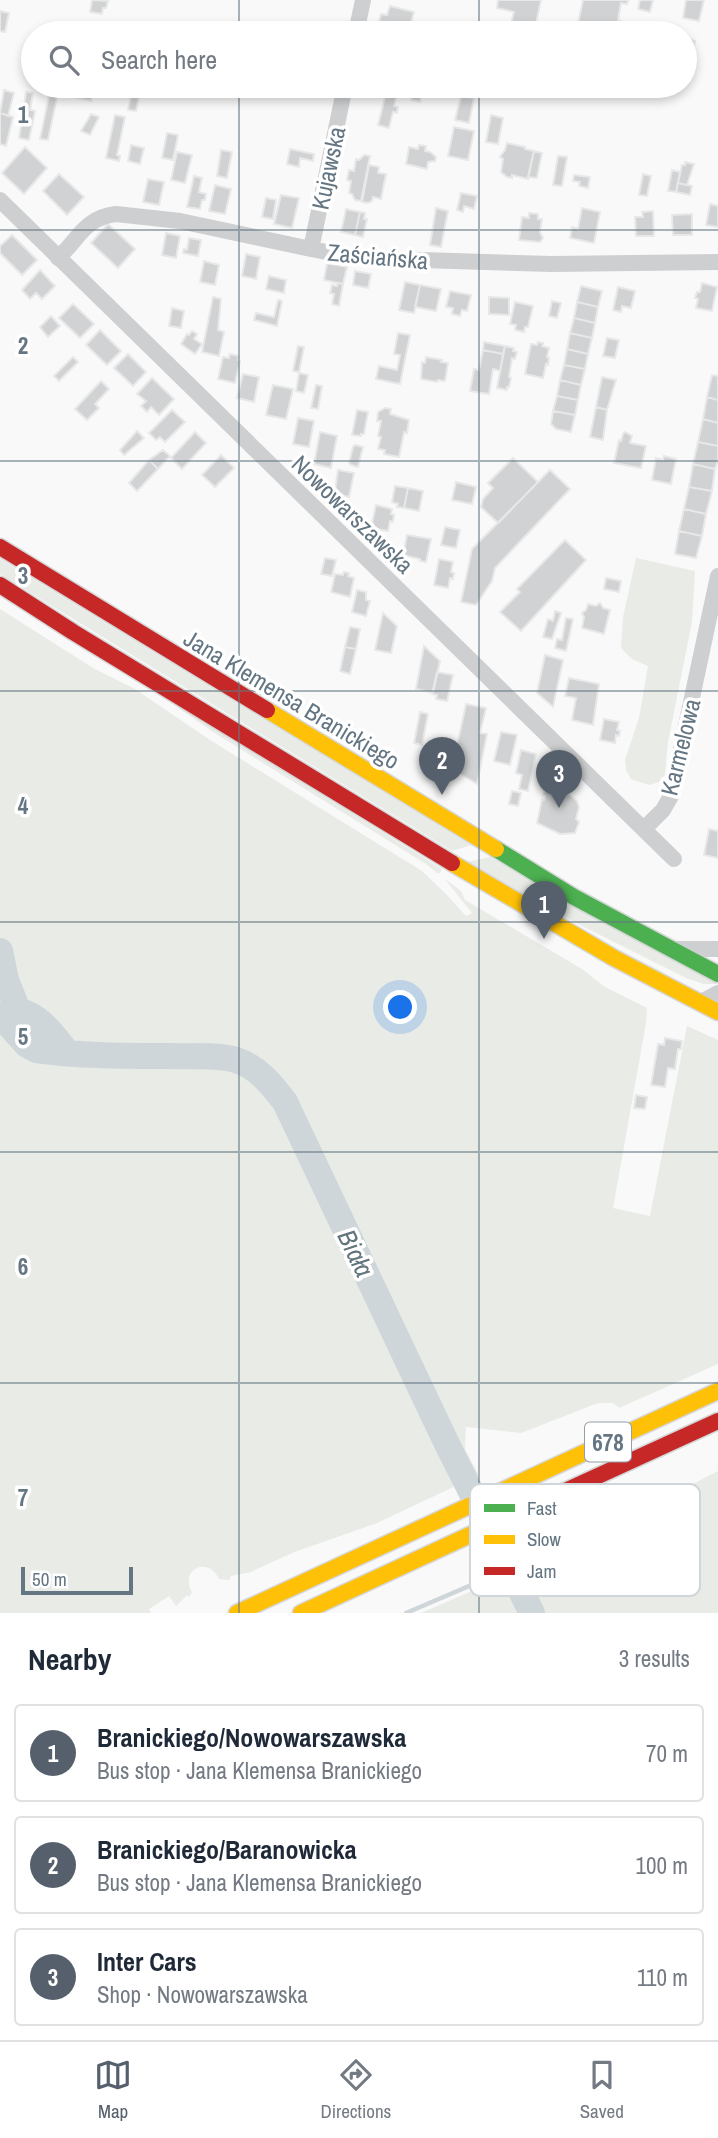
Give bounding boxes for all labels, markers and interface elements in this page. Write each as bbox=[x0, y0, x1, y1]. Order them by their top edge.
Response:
search box bbox=[21, 21, 697, 98]
icon: search bbox=[45, 41, 83, 79]
text: Search here bbox=[101, 42, 217, 77]
text: 1 bbox=[18, 99, 29, 130]
street label: Kujawska bbox=[304, 123, 352, 213]
street label: Zaściańska bbox=[326, 236, 430, 276]
text: 2 bbox=[18, 330, 28, 361]
street label: Nowowarszawska bbox=[285, 448, 421, 580]
text: 3 bbox=[18, 560, 28, 591]
street label: Jana Klemensa Branickiego bbox=[178, 622, 406, 776]
street label: Karmelowa bbox=[653, 695, 707, 799]
pin: 2 bbox=[419, 737, 465, 795]
pin: 3 bbox=[536, 750, 582, 808]
text: 4 bbox=[18, 790, 29, 821]
pin: 1 bbox=[521, 881, 567, 939]
your location bbox=[383, 990, 417, 1024]
text: 5 bbox=[18, 1021, 28, 1052]
water label: Biała bbox=[330, 1223, 382, 1283]
text: 6 bbox=[18, 1251, 28, 1282]
road number: 678 bbox=[585, 1422, 631, 1462]
text: 7 bbox=[18, 1482, 28, 1513]
legend bbox=[470, 1484, 700, 1596]
text: Fast bbox=[527, 1495, 557, 1521]
text: Slow bbox=[527, 1526, 562, 1552]
text: Jam bbox=[527, 1558, 556, 1584]
scale bar bbox=[21, 1564, 133, 1596]
text: 50 m bbox=[32, 1566, 67, 1592]
text: Nearby bbox=[28, 1639, 111, 1679]
text: 3 results bbox=[619, 1643, 690, 1674]
text: Branickiego/Nowowarszawska bbox=[97, 1720, 406, 1755]
text: 1 bbox=[48, 1738, 58, 1769]
text: 70 m bbox=[646, 1738, 688, 1769]
text: Bus stop · Jana Klemensa Branickiego bbox=[97, 1755, 422, 1786]
text: Branickiego/Baranowicka bbox=[97, 1832, 357, 1867]
text: 2 bbox=[48, 1850, 58, 1881]
text: 100 m bbox=[636, 1850, 688, 1881]
text: Bus stop · Jana Klemensa Branickiego bbox=[97, 1867, 422, 1898]
text: Inter Cars bbox=[97, 1944, 197, 1979]
text: 3 bbox=[48, 1962, 58, 1993]
text: 110 m bbox=[637, 1962, 688, 1993]
text: Shop · Nowowarszawska bbox=[97, 1979, 308, 2010]
tab: Map bbox=[94, 2056, 132, 2124]
tab: Directions bbox=[320, 2056, 391, 2124]
tab: Saved bbox=[580, 2056, 624, 2124]

